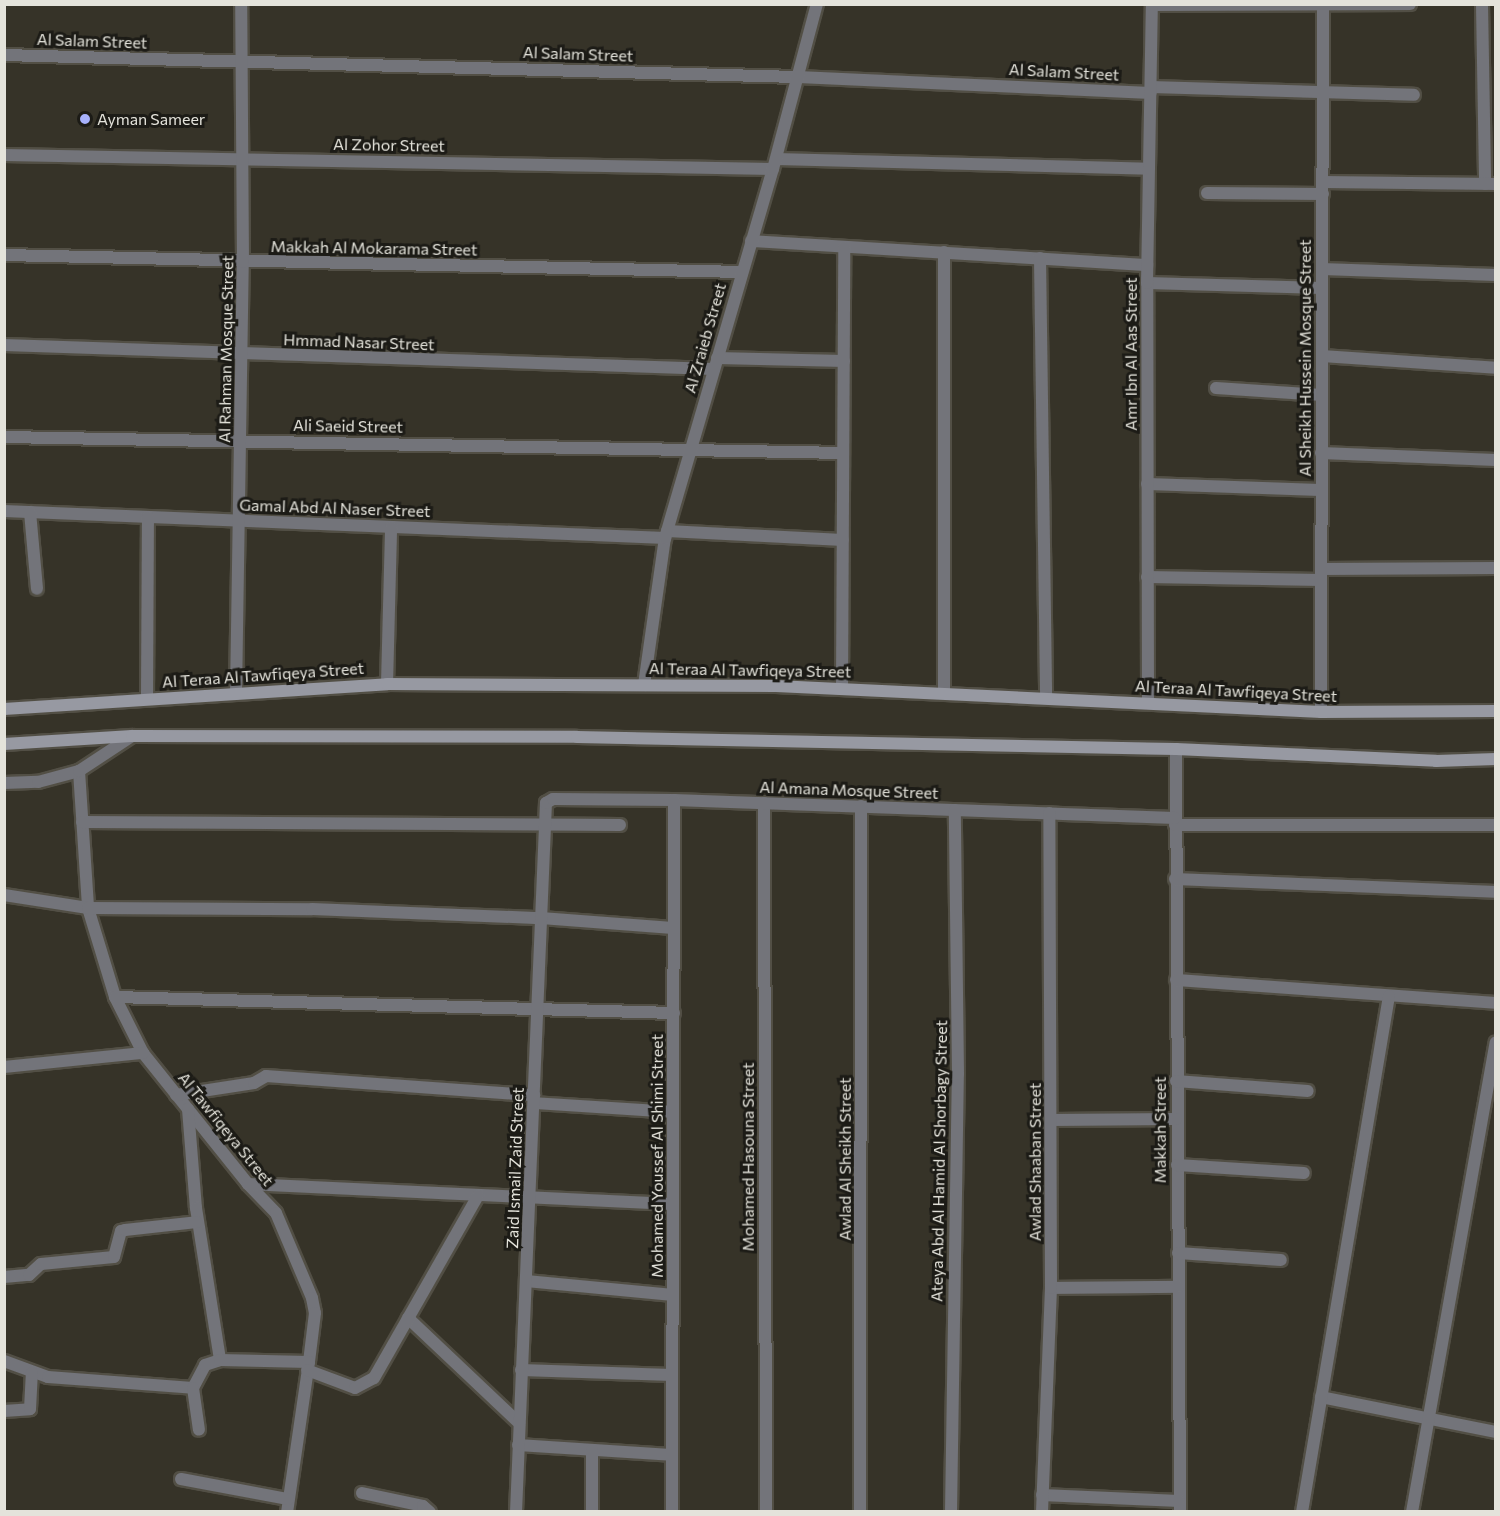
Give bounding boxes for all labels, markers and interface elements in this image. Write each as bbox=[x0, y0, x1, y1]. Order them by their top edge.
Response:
street label: Al Salam Street bbox=[36, 29, 148, 53]
street label: Al Salam Street bbox=[522, 42, 634, 66]
street label: Al Salam Street bbox=[1008, 60, 1120, 84]
place label: Ayman Sameer bbox=[97, 109, 205, 129]
marker: Ayman Sameer bbox=[78, 112, 92, 126]
street label: Al Zohor Street bbox=[333, 134, 445, 156]
street label: Makkah Al Mokarama Street bbox=[270, 237, 478, 259]
street label: Al Sheikh Hussein Mosque Street bbox=[1295, 239, 1315, 477]
street label: Al Rahman Mosque Street bbox=[215, 255, 237, 443]
street label: Amr Ibn Al Aas Street bbox=[1121, 277, 1141, 431]
street label: Al Zraieb Street bbox=[680, 281, 730, 395]
street label: Hmmad Nasar Street bbox=[283, 330, 435, 354]
street label: Ali Saeid Street bbox=[293, 415, 403, 437]
street label: Gamal Abd Al Naser Street bbox=[239, 495, 431, 521]
street label: Al Teraa Al Tawfiqeya Street bbox=[161, 658, 365, 692]
street label: Al Teraa Al Tawfiqeya Street bbox=[649, 659, 851, 681]
street label: Al Teraa Al Tawfiqeya Street bbox=[1134, 676, 1338, 706]
street label: Al Amana Mosque Street bbox=[759, 777, 939, 803]
street label: Ateya Abd Al Hamid Al Shorbagy Street bbox=[927, 1020, 951, 1302]
street label: Mohamed Youssef Al Shimi Street bbox=[647, 1034, 667, 1278]
street label: Mohamed Hasouna Street bbox=[738, 1062, 758, 1252]
street label: Al Tawfiqeya Street bbox=[174, 1068, 278, 1190]
street label: Awlad Al Sheikh Street bbox=[835, 1077, 855, 1241]
street label: Makkah Street bbox=[1150, 1077, 1170, 1183]
street label: Awlad Shaaban Street bbox=[1025, 1083, 1045, 1241]
street label: Zaid Ismail Zaid Street bbox=[503, 1087, 527, 1249]

